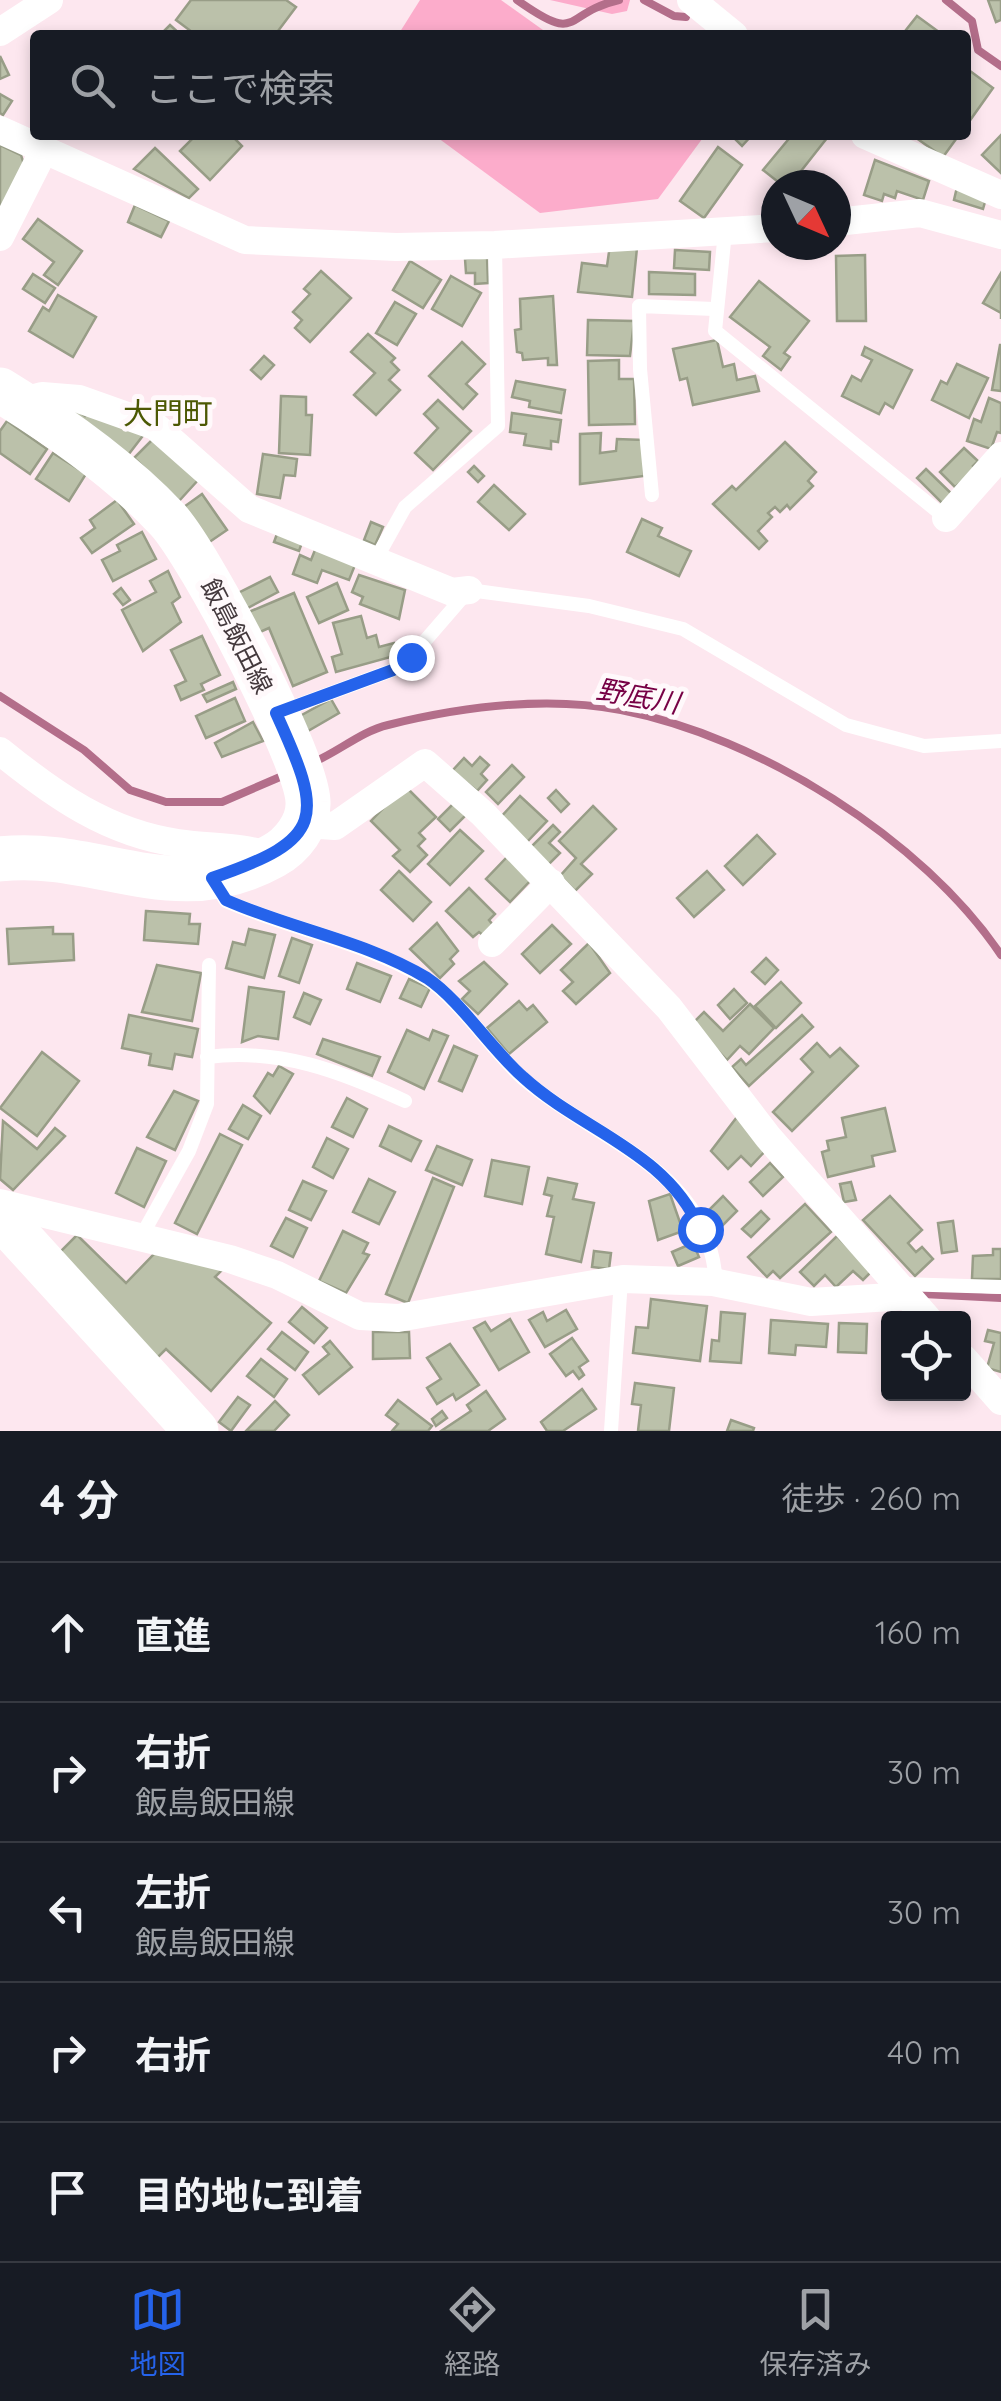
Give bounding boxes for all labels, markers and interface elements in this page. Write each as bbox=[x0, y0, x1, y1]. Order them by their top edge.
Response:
search box bbox=[30, 30, 971, 140]
icon: search bbox=[65, 58, 120, 113]
text: ここで検索 bbox=[145, 64, 335, 112]
north arrow bbox=[761, 170, 851, 260]
district label: 大門町 bbox=[123, 394, 213, 432]
street label: 飯島飯田線 bbox=[195, 573, 280, 699]
route end bbox=[389, 635, 435, 681]
water label: 野底川 bbox=[594, 671, 685, 721]
route start bbox=[678, 1207, 724, 1253]
map controls bbox=[881, 1311, 971, 1401]
button: locate bbox=[881, 1311, 971, 1401]
text: 4 分 bbox=[40, 1473, 118, 1526]
text: 徒歩 · 260 m bbox=[781, 1478, 961, 1518]
icon: ahead bbox=[40, 1605, 95, 1660]
text: 直進 bbox=[135, 1611, 211, 1659]
text: 160 m bbox=[875, 1612, 961, 1652]
text: 右折 bbox=[135, 1728, 211, 1776]
icon: right bbox=[40, 1745, 95, 1800]
text: 30 m bbox=[887, 1752, 961, 1792]
text: 飯島飯田線 bbox=[135, 1782, 295, 1822]
text: 左折 bbox=[135, 1868, 211, 1916]
icon: left bbox=[40, 1885, 95, 1940]
text: 30 m bbox=[887, 1892, 961, 1932]
text: 飯島飯田線 bbox=[135, 1922, 295, 1962]
icon: right bbox=[40, 2025, 95, 2080]
text: 右折 bbox=[135, 2031, 211, 2079]
text: 40 m bbox=[887, 2032, 961, 2072]
icon: arrive bbox=[40, 2165, 95, 2220]
text: 目的地に到着 bbox=[135, 2171, 363, 2219]
tab: 地図 bbox=[129, 2282, 186, 2382]
tab: 経路 bbox=[444, 2282, 501, 2382]
tab: 保存済み bbox=[759, 2282, 872, 2382]

